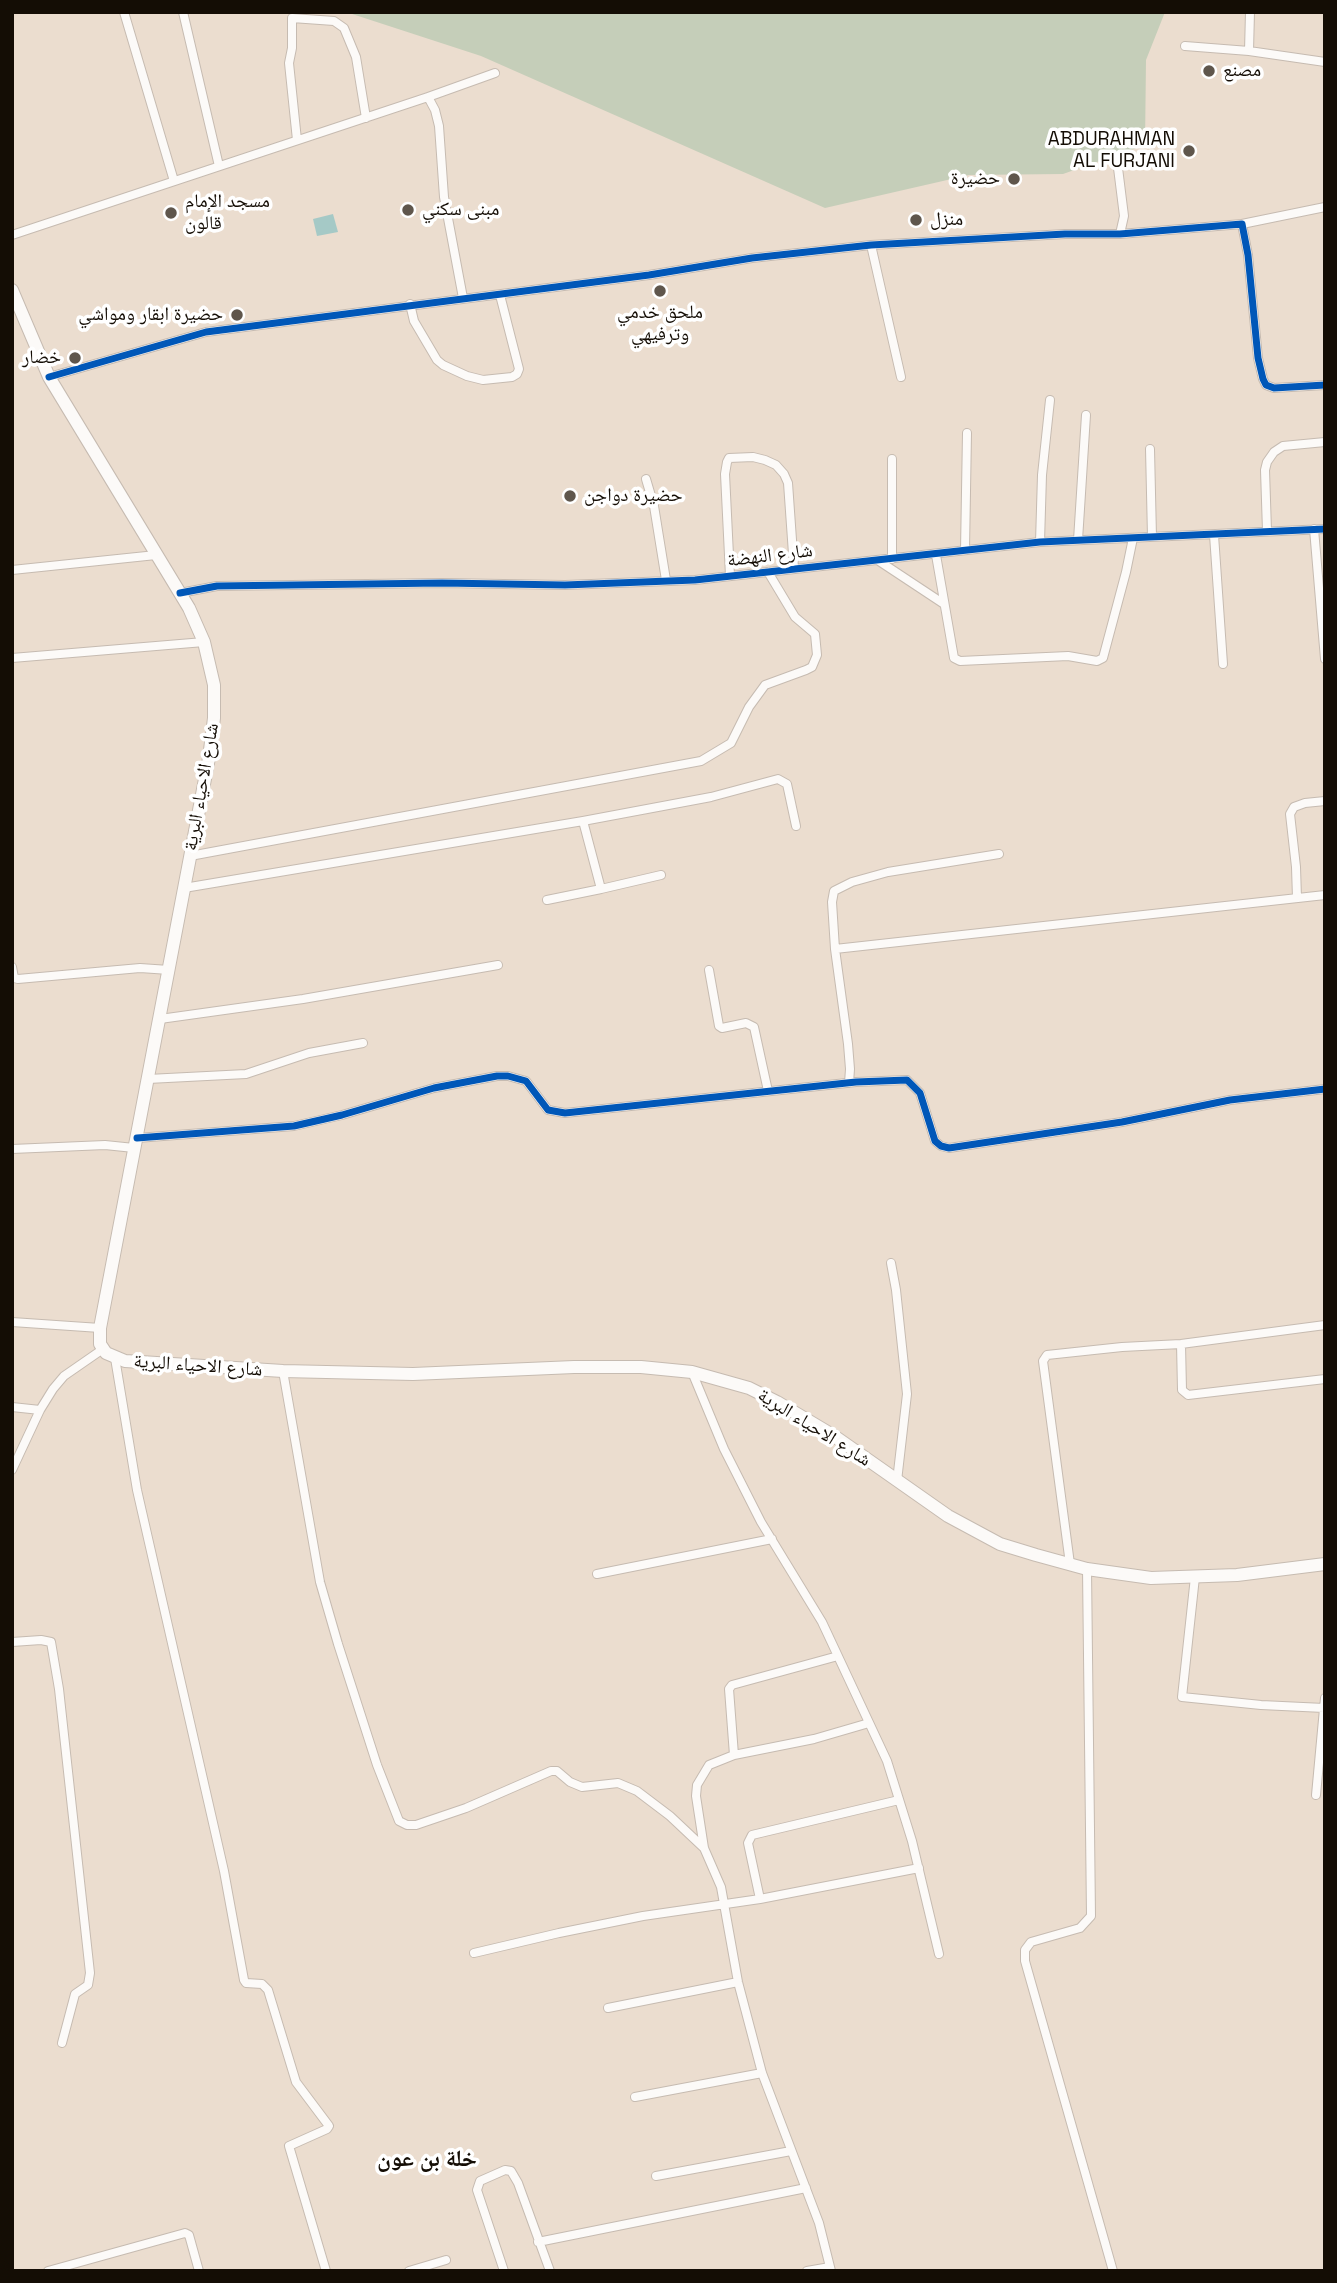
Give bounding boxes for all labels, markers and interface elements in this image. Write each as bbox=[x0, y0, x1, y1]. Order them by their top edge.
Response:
place label: مصنع bbox=[1223, 60, 1261, 82]
marker: مصنع bbox=[1201, 63, 1217, 79]
place label: ABDURAHMAN AL FURJANI bbox=[1048, 129, 1175, 173]
marker: ABDURAHMAN AL FURJANI bbox=[1181, 143, 1197, 159]
place label: حضيرة bbox=[951, 168, 1000, 190]
marker: حضيرة bbox=[1006, 171, 1022, 187]
place label: مسجد الإمام قالون bbox=[185, 191, 270, 235]
place label: مبنى سكني bbox=[422, 199, 500, 221]
marker: مبنى سكني bbox=[400, 202, 416, 218]
marker: مسجد الإمام قالون bbox=[163, 205, 179, 221]
place label: منزل bbox=[930, 209, 963, 231]
marker: منزل bbox=[908, 212, 924, 228]
marker: ملحق خدمي وترفيهي bbox=[652, 283, 668, 299]
place label: ملحق خدمي وترفيهي bbox=[617, 302, 703, 346]
place label: حضيرة ابقار ومواشي bbox=[78, 304, 223, 326]
marker: حضيرة ابقار ومواشي bbox=[229, 307, 245, 323]
place label: خضار bbox=[22, 347, 61, 369]
marker: خضار bbox=[67, 350, 83, 366]
place label: حضيرة دواجن bbox=[584, 485, 682, 507]
marker: حضيرة دواجن bbox=[562, 488, 578, 504]
street label: شارع النهضة bbox=[726, 539, 814, 573]
street label: شارع الاحياء البرية bbox=[180, 721, 224, 853]
street label: شارع الاحياء البرية bbox=[133, 1350, 263, 1382]
street label: شارع الاحياء البرية bbox=[753, 1384, 875, 1472]
district label: خلة بن عون bbox=[377, 2146, 477, 2174]

